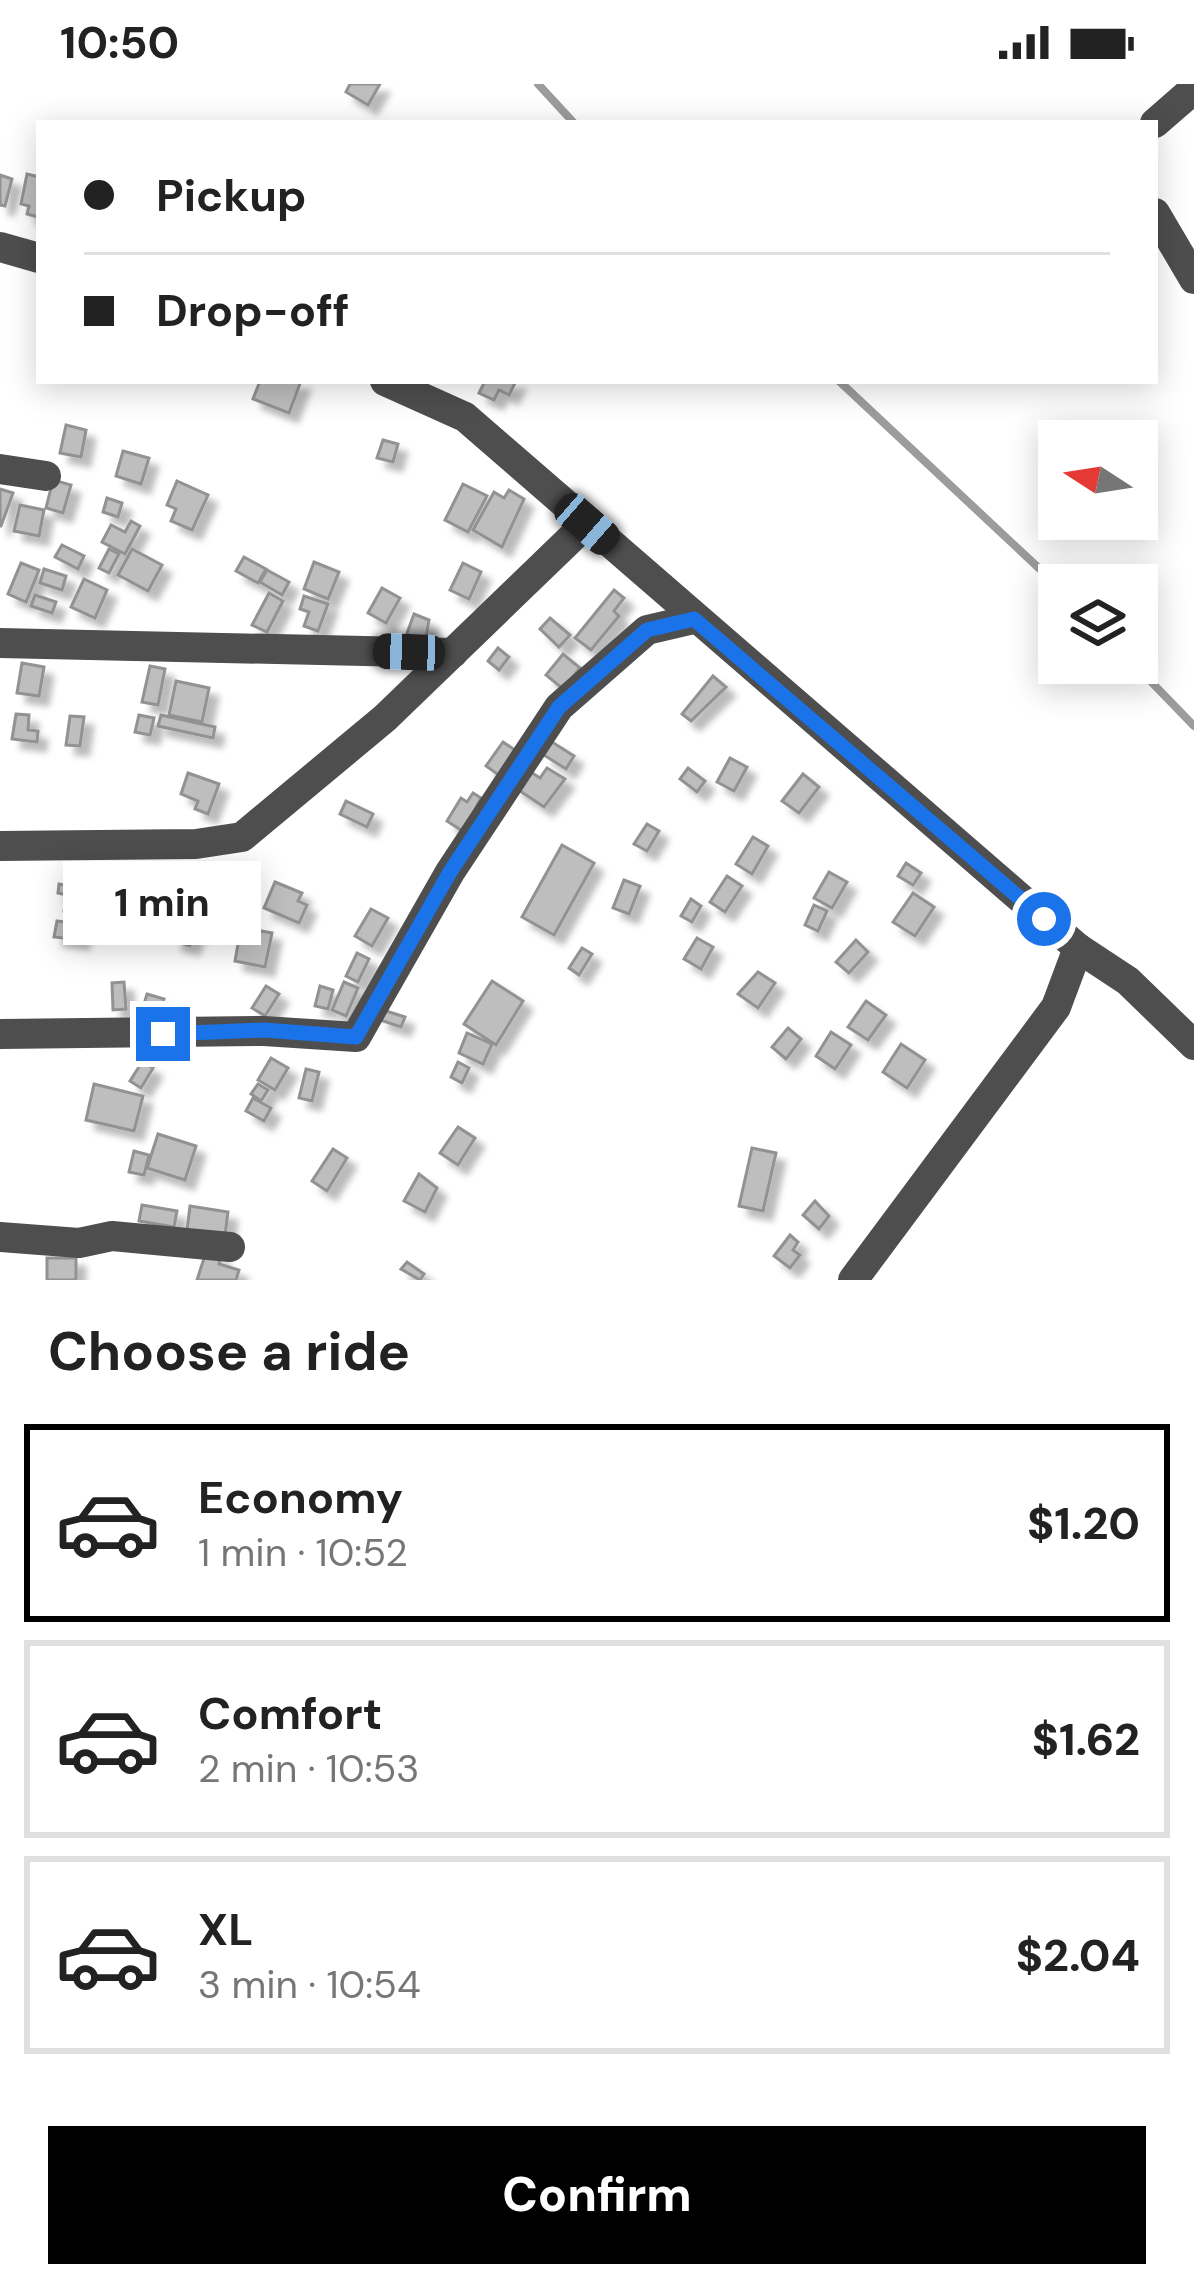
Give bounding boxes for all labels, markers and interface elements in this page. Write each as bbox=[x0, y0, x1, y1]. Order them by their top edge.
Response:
text: 10:50 bbox=[60, 13, 179, 72]
text: Pickup bbox=[156, 166, 306, 225]
text: Drop-off bbox=[156, 281, 350, 340]
north arrow bbox=[1038, 420, 1158, 540]
map controls bbox=[1038, 420, 1158, 684]
car bbox=[548, 487, 626, 561]
button: layers bbox=[1038, 564, 1158, 684]
car bbox=[372, 633, 446, 671]
callout: 1 min bbox=[64, 860, 262, 944]
text: 1 min bbox=[114, 877, 210, 928]
route start bbox=[1017, 892, 1071, 946]
route end bbox=[136, 1007, 190, 1061]
text: Choose a ride bbox=[48, 1316, 410, 1387]
text: Economy bbox=[198, 1468, 403, 1527]
icon: car bbox=[54, 1469, 162, 1577]
text: $1.20 bbox=[1027, 1494, 1140, 1553]
text: 1 min · 10:52 bbox=[198, 1527, 408, 1578]
text: Comfort bbox=[198, 1684, 382, 1743]
icon: car bbox=[54, 1685, 162, 1793]
text: $1.62 bbox=[1032, 1710, 1140, 1769]
text: 2 min · 10:53 bbox=[198, 1743, 419, 1794]
text: XL bbox=[198, 1900, 253, 1959]
icon: car bbox=[54, 1901, 162, 2009]
text: $2.04 bbox=[1016, 1926, 1140, 1985]
text: 3 min · 10:54 bbox=[198, 1959, 421, 2010]
button: Confirm bbox=[48, 2126, 1146, 2264]

